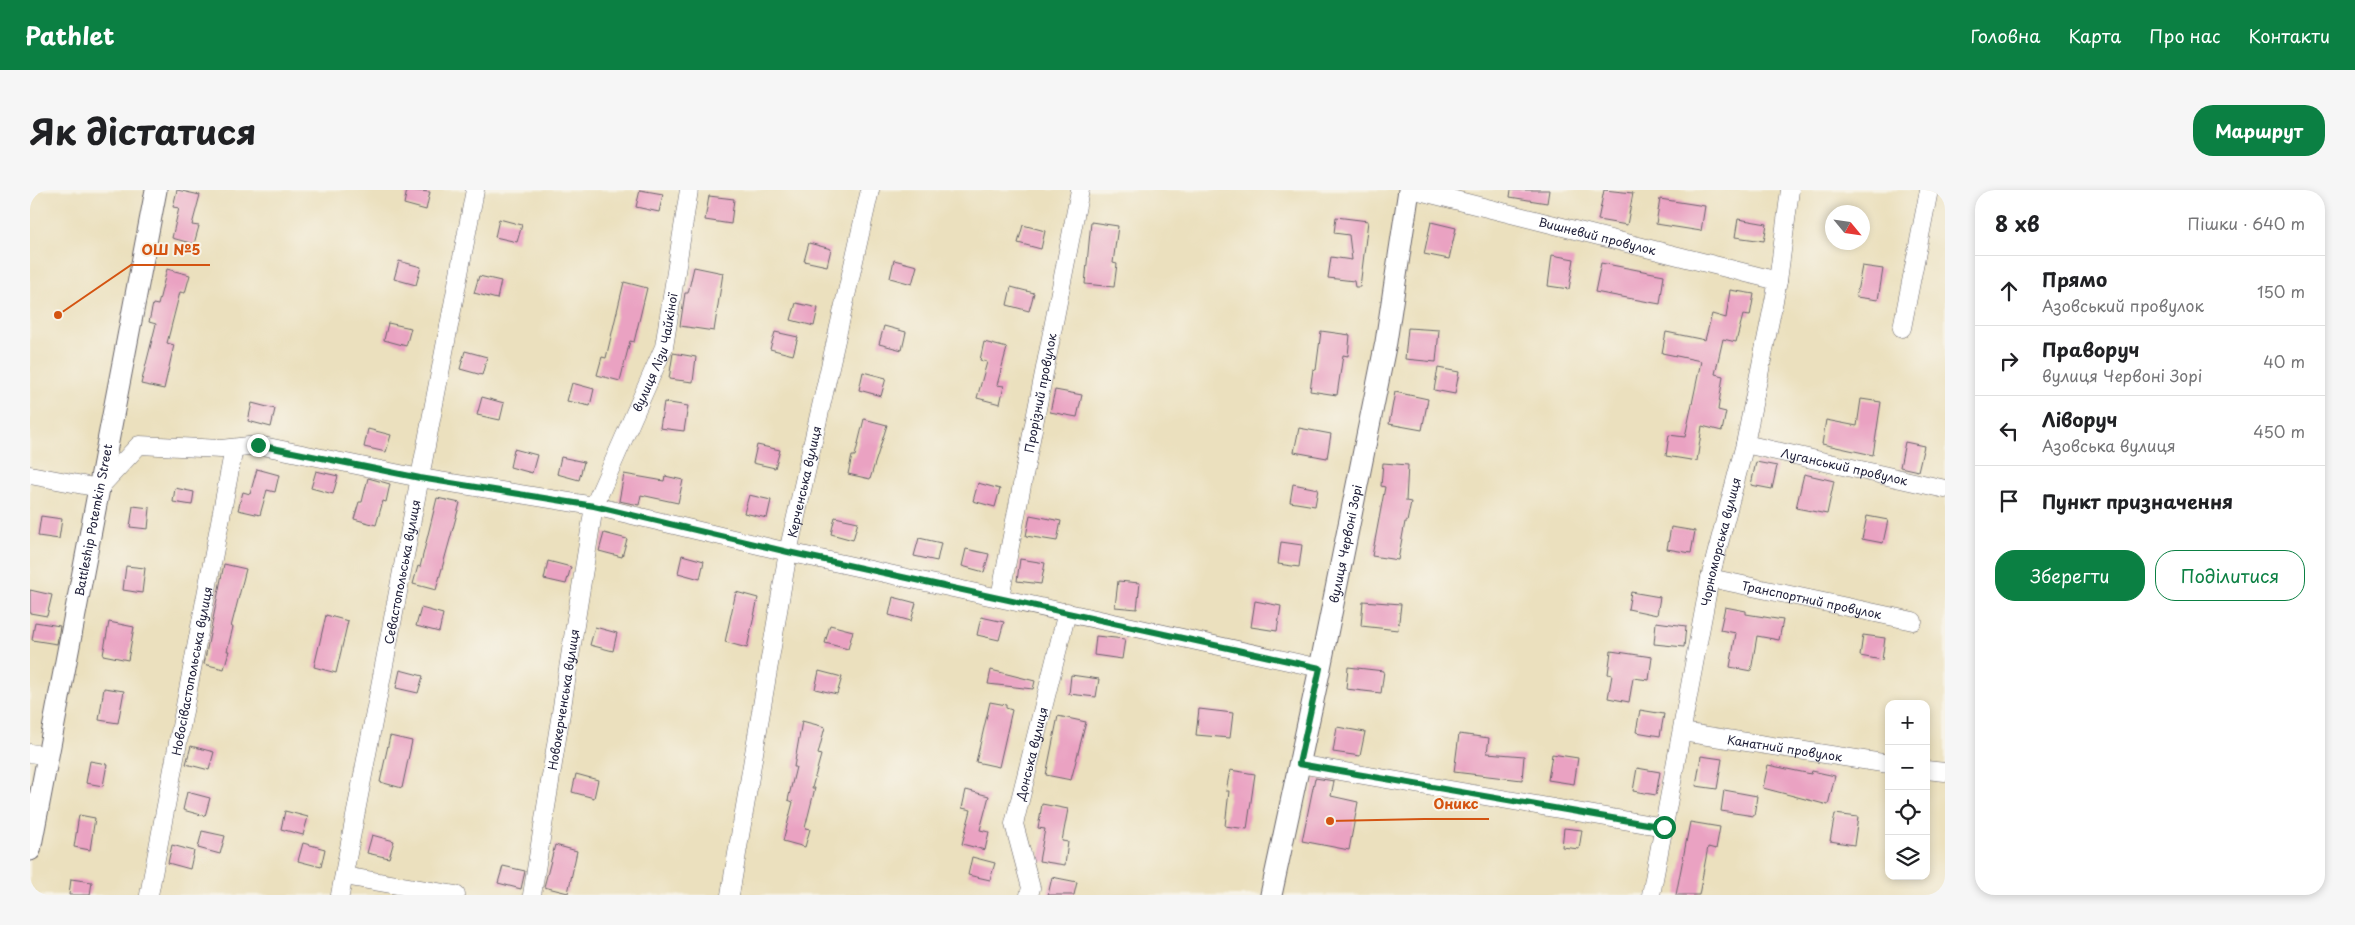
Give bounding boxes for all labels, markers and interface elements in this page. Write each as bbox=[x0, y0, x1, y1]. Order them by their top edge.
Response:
text: Pathlet bbox=[25, 17, 115, 53]
text: Головна bbox=[1970, 22, 2040, 49]
text: Карта bbox=[2068, 22, 2121, 49]
text: Про нас bbox=[2149, 22, 2221, 49]
text: Контакти bbox=[2249, 22, 2330, 49]
text: Як дістатися bbox=[30, 104, 256, 157]
button: Маршрут bbox=[2193, 105, 2325, 156]
north arrow bbox=[1825, 205, 1870, 250]
text: 8 хв bbox=[1995, 207, 2039, 239]
text: Пішки · 640 m bbox=[2188, 211, 2305, 235]
street label: Вишневий провулок bbox=[1537, 212, 1659, 259]
callout: ОШ №5 bbox=[131, 236, 210, 265]
text: ОШ №5 bbox=[141, 239, 201, 260]
text: Прямо bbox=[2042, 265, 2107, 293]
icon: ahead bbox=[1995, 277, 2023, 305]
text: 150 m bbox=[2257, 279, 2305, 303]
street label: вулиця Лізи Чайкіної bbox=[628, 291, 682, 415]
text: Азовський провулок bbox=[2042, 293, 2204, 317]
street label: Прорізний провулок bbox=[1020, 331, 1061, 454]
text: Праворуч bbox=[2042, 335, 2139, 363]
icon: right bbox=[1995, 347, 2023, 375]
text: 40 m bbox=[2263, 349, 2305, 373]
text: вулиця Червоні Зорі bbox=[2042, 363, 2202, 387]
text: Ліворуч bbox=[2042, 405, 2118, 433]
icon: left bbox=[1995, 417, 2023, 445]
text: 450 m bbox=[2253, 419, 2305, 443]
street label: Керченська вулиця bbox=[783, 424, 825, 539]
text: Азовська вулиця bbox=[2042, 433, 2176, 457]
route end bbox=[247, 434, 270, 457]
street label: Battleship Potemkin Street bbox=[70, 442, 116, 598]
street label: Луганський провулок bbox=[1779, 443, 1910, 490]
street label: Чорноморська вулиця bbox=[1696, 475, 1745, 608]
street label: вулиця Червоні Зорі bbox=[1324, 483, 1366, 605]
icon: arrive bbox=[1995, 487, 2023, 515]
text: Пункт призначення bbox=[2042, 487, 2233, 515]
street label: Севастопольська вулиця bbox=[379, 498, 425, 646]
button: Зберегти bbox=[1995, 550, 2145, 601]
button: Поділитися bbox=[2155, 550, 2305, 601]
street label: Транспортний провулок bbox=[1740, 576, 1884, 623]
street label: Новосівастопольська вулиця bbox=[167, 585, 216, 757]
street label: Новокерченська вулиця bbox=[543, 628, 583, 771]
map controls bbox=[1885, 700, 1930, 880]
button: + bbox=[1885, 700, 1930, 745]
street label: Донська вулиця bbox=[1011, 705, 1052, 803]
street label: Канатний провулок bbox=[1726, 730, 1844, 766]
button: − bbox=[1885, 745, 1930, 790]
callout: Оникс bbox=[1424, 790, 1489, 819]
button: locate bbox=[1885, 790, 1930, 835]
text: Оникс bbox=[1433, 793, 1479, 814]
route start bbox=[1653, 816, 1676, 839]
button: layers bbox=[1885, 835, 1930, 880]

